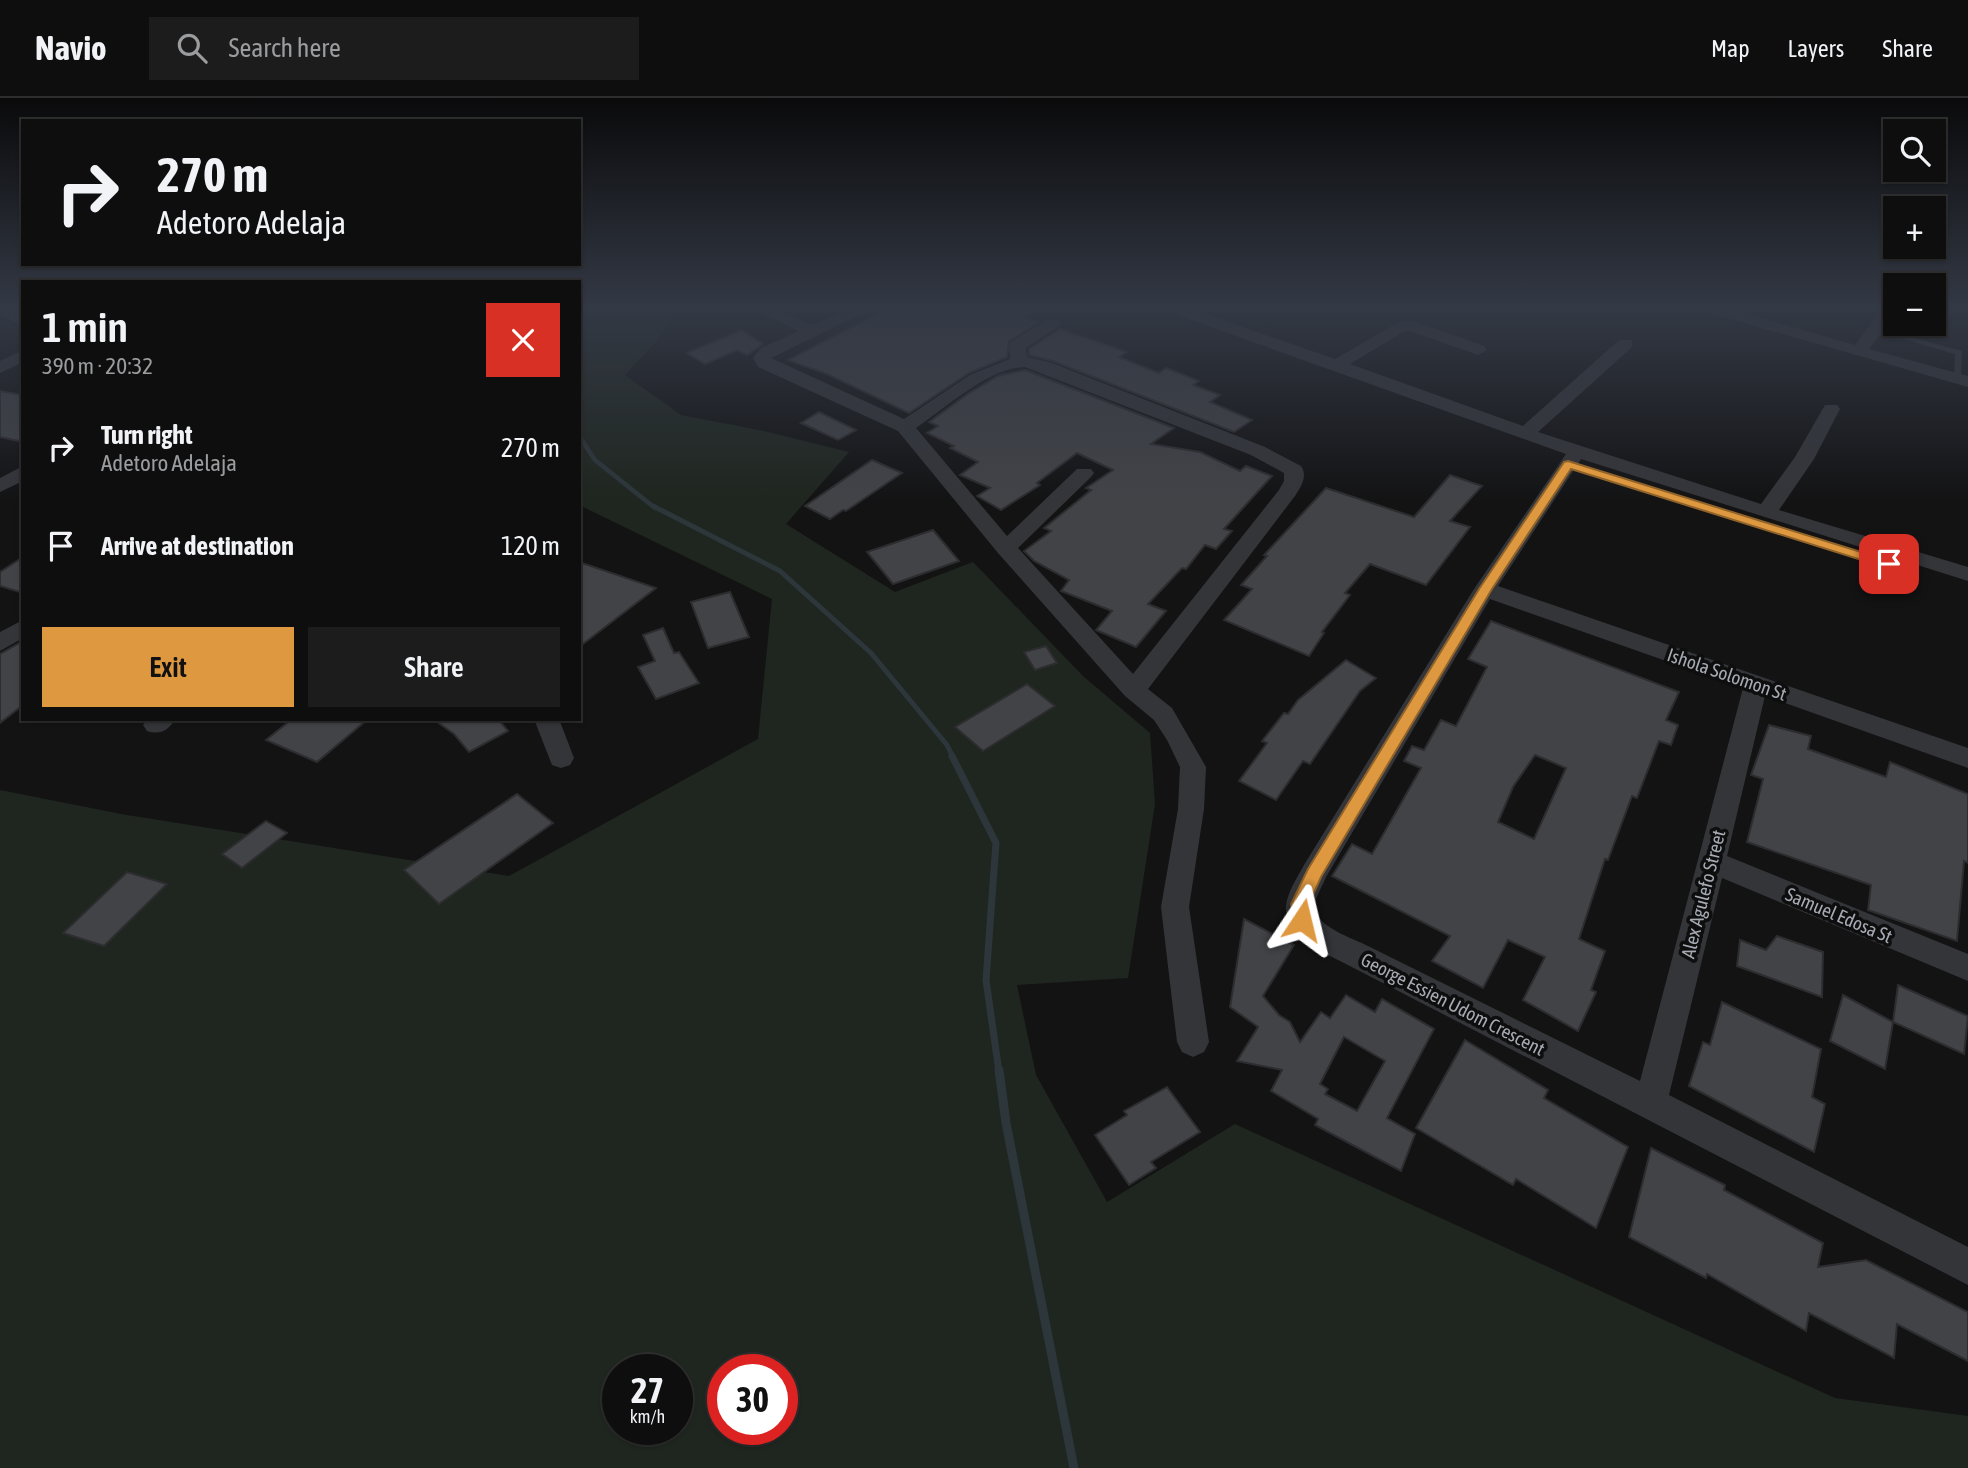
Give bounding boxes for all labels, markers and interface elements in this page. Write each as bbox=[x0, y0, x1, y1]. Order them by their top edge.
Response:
search box bbox=[149, 17, 639, 80]
text: Navio bbox=[35, 29, 107, 67]
icon: search bbox=[173, 29, 211, 67]
text: Search here bbox=[229, 33, 341, 63]
text: Map bbox=[1711, 35, 1750, 62]
text: Layers bbox=[1788, 35, 1844, 62]
text: Share bbox=[1882, 35, 1933, 62]
map controls bbox=[1883, 119, 1946, 336]
button: search bbox=[1883, 119, 1946, 182]
text: 270 m bbox=[157, 146, 268, 202]
icon: right bbox=[42, 147, 133, 238]
button: + bbox=[1883, 196, 1946, 259]
text: Adetoro Adelaja bbox=[157, 204, 346, 241]
button: − bbox=[1883, 273, 1946, 336]
text: 1 min bbox=[42, 303, 128, 351]
button: close bbox=[486, 303, 560, 377]
text: 390 m · 20:32 bbox=[42, 353, 153, 379]
text: Turn right bbox=[101, 420, 192, 450]
icon: right bbox=[42, 429, 80, 467]
text: 270 m bbox=[501, 433, 560, 463]
text: Adetoro Adelaja bbox=[101, 450, 237, 476]
icon: arrive bbox=[42, 527, 80, 565]
text: Arrive at destination bbox=[101, 531, 294, 561]
text: 120 m bbox=[501, 531, 560, 561]
pin bbox=[1859, 534, 1919, 594]
icon: arrive bbox=[1870, 545, 1908, 583]
button: Exit bbox=[42, 627, 294, 707]
button: Share bbox=[308, 627, 560, 707]
street label: Ishola Solomon St bbox=[1664, 643, 1790, 705]
street label: Alex Agulefo Street bbox=[1676, 828, 1730, 960]
position arrow bbox=[1265, 883, 1339, 957]
street label: Samuel Edosa St bbox=[1782, 883, 1896, 947]
street label: George Essien Udom Crescent bbox=[1357, 948, 1549, 1060]
speed limit sign: 30 bbox=[707, 1354, 798, 1445]
text: 27 bbox=[631, 1370, 664, 1410]
text: km/h bbox=[630, 1406, 665, 1427]

